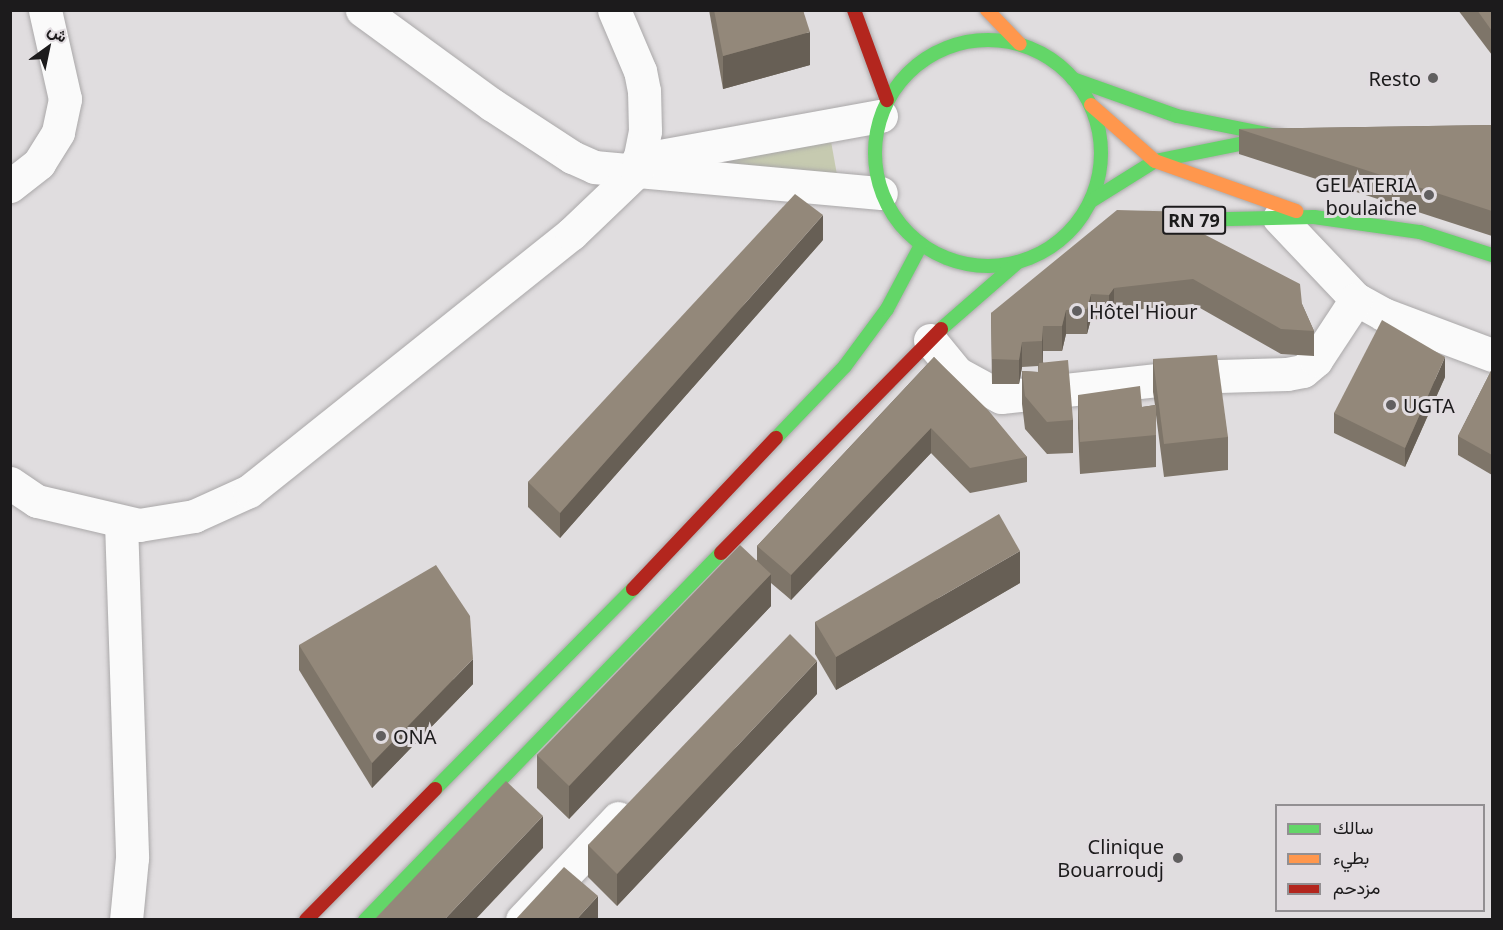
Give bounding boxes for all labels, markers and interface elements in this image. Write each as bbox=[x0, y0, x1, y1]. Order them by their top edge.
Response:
north arrow bbox=[18, 18, 78, 78]
text: ش bbox=[44, 18, 72, 47]
place label: Resto bbox=[1368, 66, 1421, 90]
marker: Resto bbox=[1426, 71, 1440, 85]
place label: GELATERIA boulaiche bbox=[1315, 172, 1417, 219]
marker: GELATERIA boulaiche bbox=[1422, 188, 1436, 202]
road number: RN 79 bbox=[1161, 205, 1227, 235]
place label: Hôtel Hiour bbox=[1089, 299, 1197, 323]
marker: Hôtel Hiour bbox=[1070, 304, 1084, 318]
place label: UGTA bbox=[1403, 393, 1455, 417]
marker: UGTA bbox=[1384, 398, 1398, 412]
place label: ONA bbox=[393, 724, 437, 748]
marker: ONA bbox=[374, 729, 388, 743]
legend bbox=[1275, 804, 1485, 912]
text: سالك bbox=[1333, 815, 1373, 839]
place label: Clinique Bouarroudj bbox=[1057, 834, 1164, 881]
text: بطيء bbox=[1333, 845, 1369, 869]
marker: Clinique Bouarroudj bbox=[1169, 849, 1187, 867]
text: مزدحم bbox=[1333, 875, 1380, 899]

